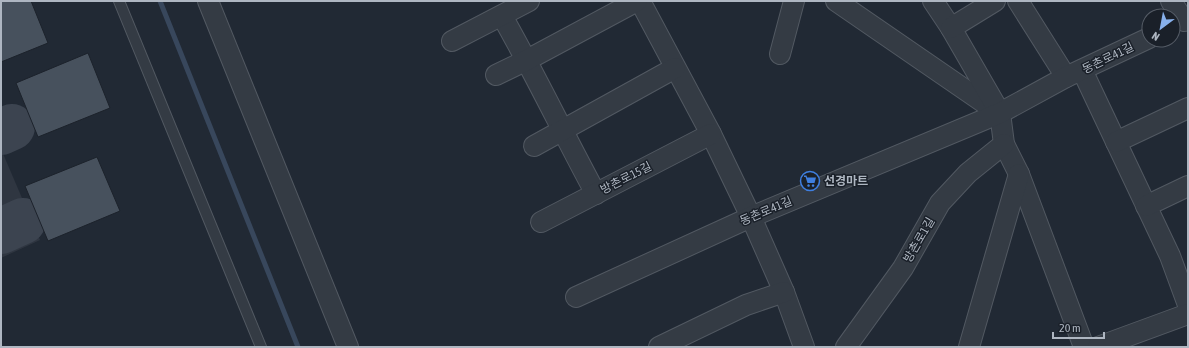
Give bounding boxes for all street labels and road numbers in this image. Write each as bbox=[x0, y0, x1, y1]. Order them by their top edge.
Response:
street label: 동촌로41길 bbox=[1080, 40, 1136, 76]
street label: 방촌로15길 bbox=[598, 159, 654, 197]
street label: 동촌로41길 bbox=[738, 194, 794, 228]
street label: 방촌로1길 bbox=[900, 215, 938, 265]

